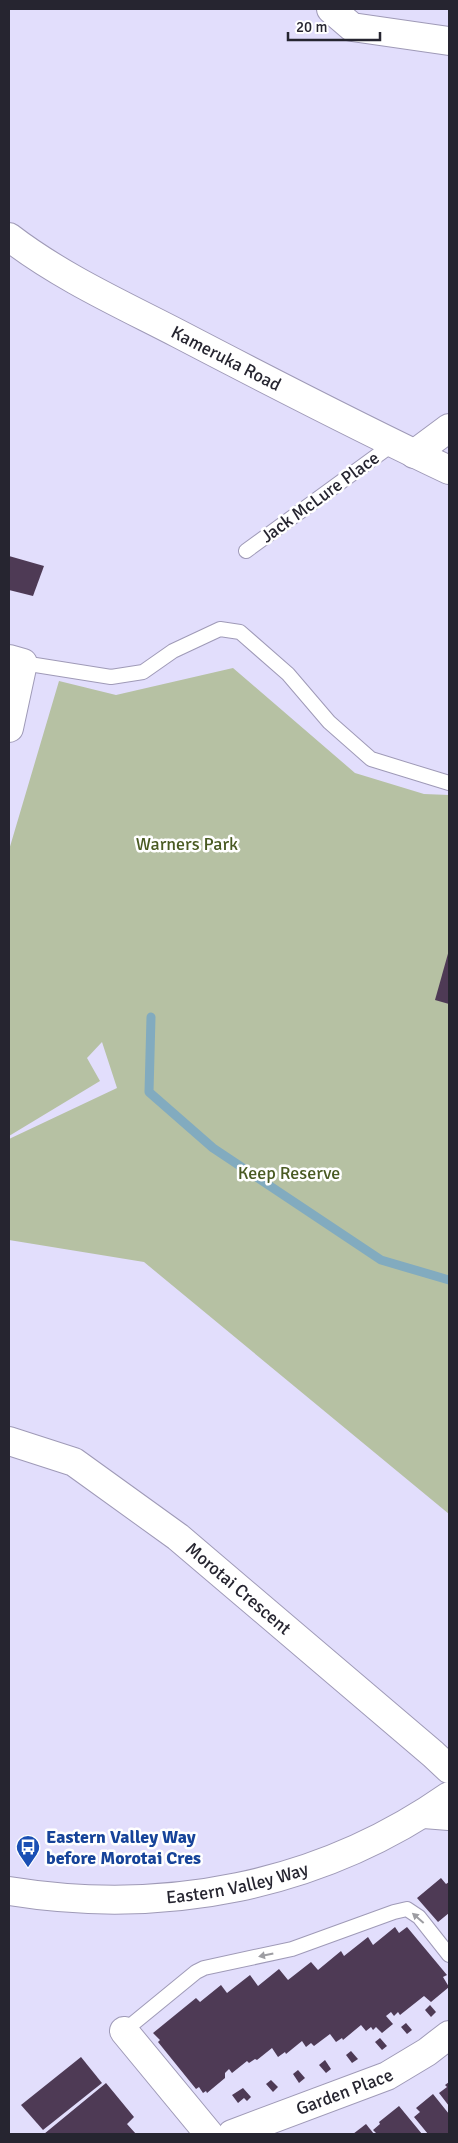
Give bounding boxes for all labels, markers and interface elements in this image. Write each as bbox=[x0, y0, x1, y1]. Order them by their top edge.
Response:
scale bar bbox=[288, 10, 380, 42]
text: 20 m bbox=[296, 18, 327, 36]
street label: Kameruka Road bbox=[168, 321, 285, 396]
street label: Jack McLure Place bbox=[256, 447, 384, 547]
park label: Warners Park bbox=[136, 833, 238, 855]
park label: Keep Reserve bbox=[238, 1162, 340, 1184]
street label: Morotai Crescent bbox=[181, 1538, 296, 1639]
place label: Eastern Valley Way before Morotai Cres bbox=[46, 1826, 201, 1869]
bus stop icon: Eastern Valley Way before Morotai Cres bbox=[15, 1834, 41, 1868]
street label: Eastern Valley Way bbox=[165, 1857, 312, 1908]
one-way arrow bbox=[412, 1912, 424, 1924]
one-way arrow bbox=[259, 1951, 274, 1959]
street label: Garden Place bbox=[293, 2064, 397, 2120]

